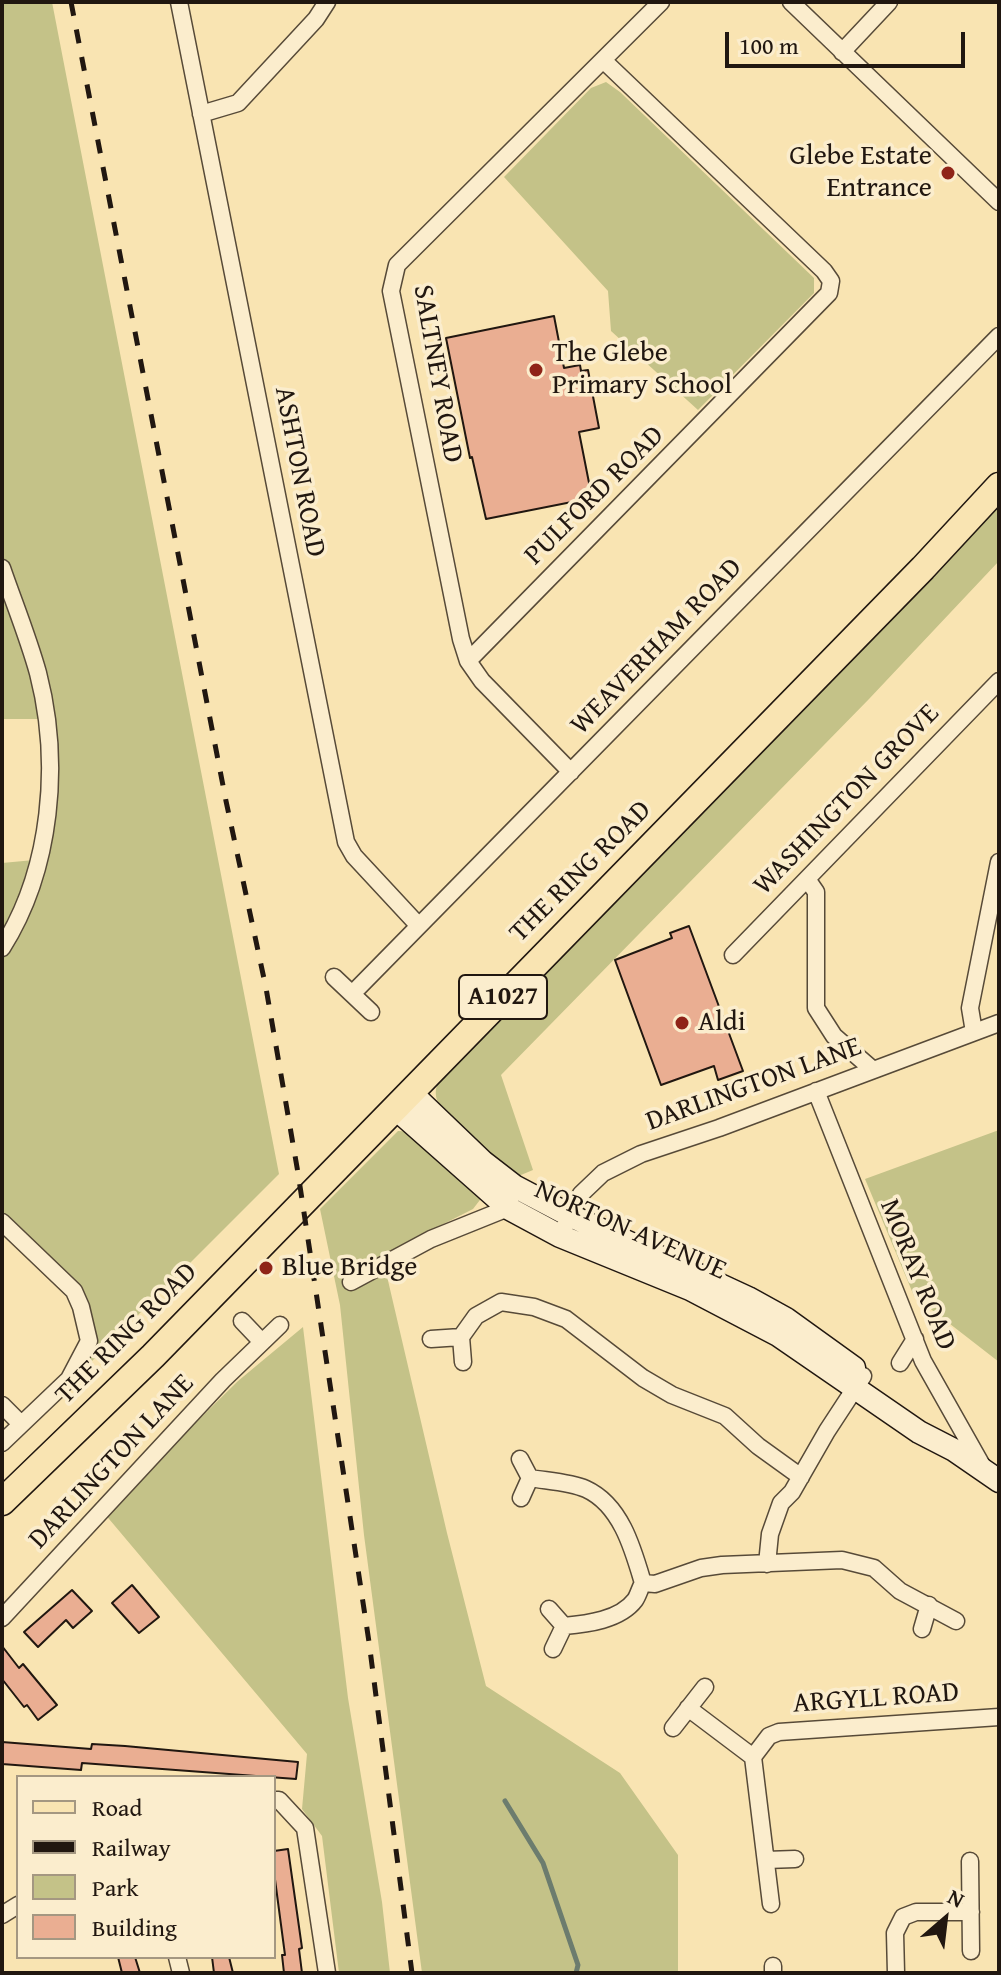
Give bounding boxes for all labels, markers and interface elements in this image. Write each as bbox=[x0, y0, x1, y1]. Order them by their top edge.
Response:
scale bar bbox=[729, 16, 969, 66]
text: 100 m bbox=[739, 28, 799, 63]
place label: Glebe Estate Entrance bbox=[789, 140, 932, 206]
marker: Glebe Estate Entrance bbox=[939, 164, 957, 182]
street label: SALTNEY ROAD bbox=[405, 282, 469, 466]
place label: The Glebe Primary School bbox=[552, 337, 732, 403]
marker: The Glebe Primary School bbox=[527, 361, 545, 379]
street label: ASHTON ROAD bbox=[266, 384, 332, 560]
street label: PULFORD ROAD bbox=[518, 419, 672, 573]
street label: WEAVERHAM ROAD bbox=[564, 552, 750, 742]
street label: WASHINGTON GROVE bbox=[747, 697, 947, 903]
street label: THE RING ROAD bbox=[503, 794, 659, 950]
road number: A1027 bbox=[459, 975, 547, 1019]
place label: Aldi bbox=[698, 1006, 746, 1040]
marker: Aldi bbox=[673, 1014, 691, 1032]
street label: DARLINGTON LANE bbox=[642, 1030, 866, 1140]
street label: NORTON AVENUE bbox=[529, 1174, 731, 1288]
street label: MORAY ROAD bbox=[871, 1195, 963, 1355]
place label: Blue Bridge bbox=[282, 1251, 417, 1285]
street label: THE RING ROAD bbox=[49, 1256, 205, 1412]
marker: Blue Bridge bbox=[257, 1259, 275, 1277]
street label: DARLINGTON LANE bbox=[22, 1368, 202, 1556]
street label: ARGYLL ROAD bbox=[792, 1676, 960, 1722]
legend bbox=[16, 1775, 276, 1959]
text: Road bbox=[92, 1790, 142, 1825]
text: Railway bbox=[92, 1830, 171, 1865]
text: Park bbox=[92, 1870, 138, 1905]
north arrow bbox=[905, 1879, 985, 1959]
text: N bbox=[942, 1880, 970, 1915]
text: Building bbox=[92, 1910, 177, 1945]

